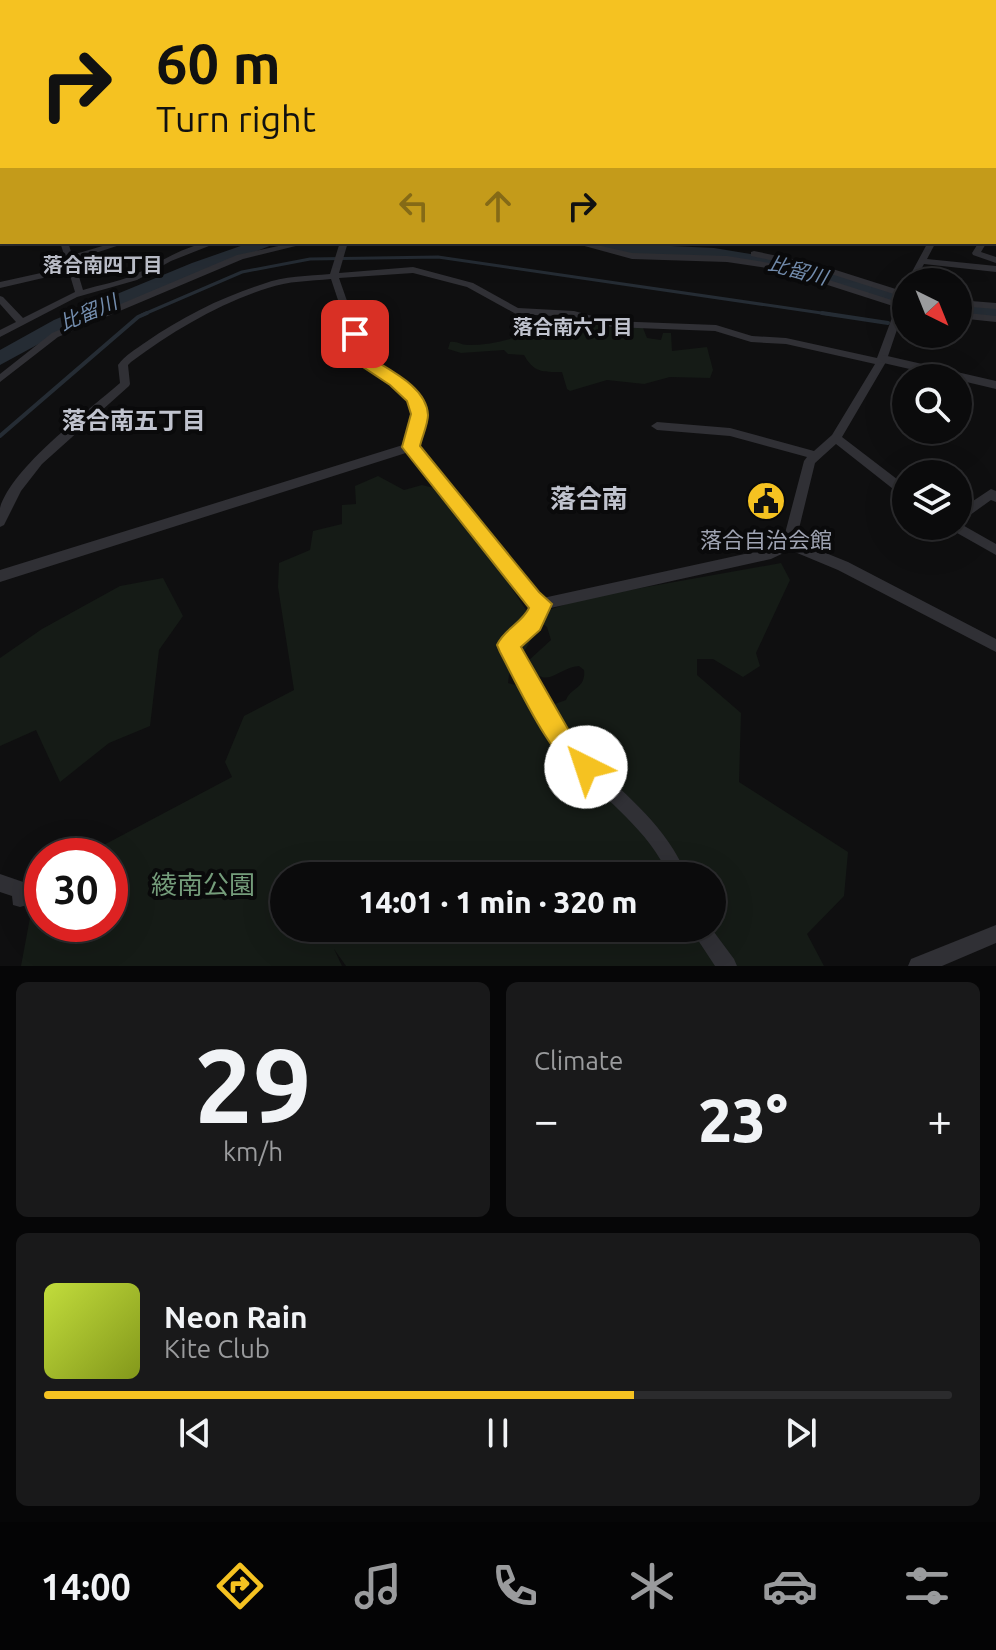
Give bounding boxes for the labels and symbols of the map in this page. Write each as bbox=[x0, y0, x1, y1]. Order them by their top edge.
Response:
water label: 比留川 bbox=[766, 251, 832, 289]
district label: 落合南四丁目 bbox=[43, 253, 163, 276]
north arrow bbox=[892, 268, 972, 348]
water label: 比留川 bbox=[56, 289, 122, 334]
pin bbox=[321, 300, 389, 368]
district label: 落合南六丁目 bbox=[513, 315, 633, 338]
district label: 落合南五丁目 bbox=[62, 407, 206, 434]
public building icon: 落合自治会館 bbox=[745, 480, 787, 522]
district label: 落合南 bbox=[550, 484, 628, 513]
place label: 落合自治会館 bbox=[700, 527, 832, 552]
position arrow bbox=[544, 725, 628, 809]
speed limit sign: 30 bbox=[24, 838, 128, 942]
park label: 綾南公園 bbox=[151, 870, 255, 899]

